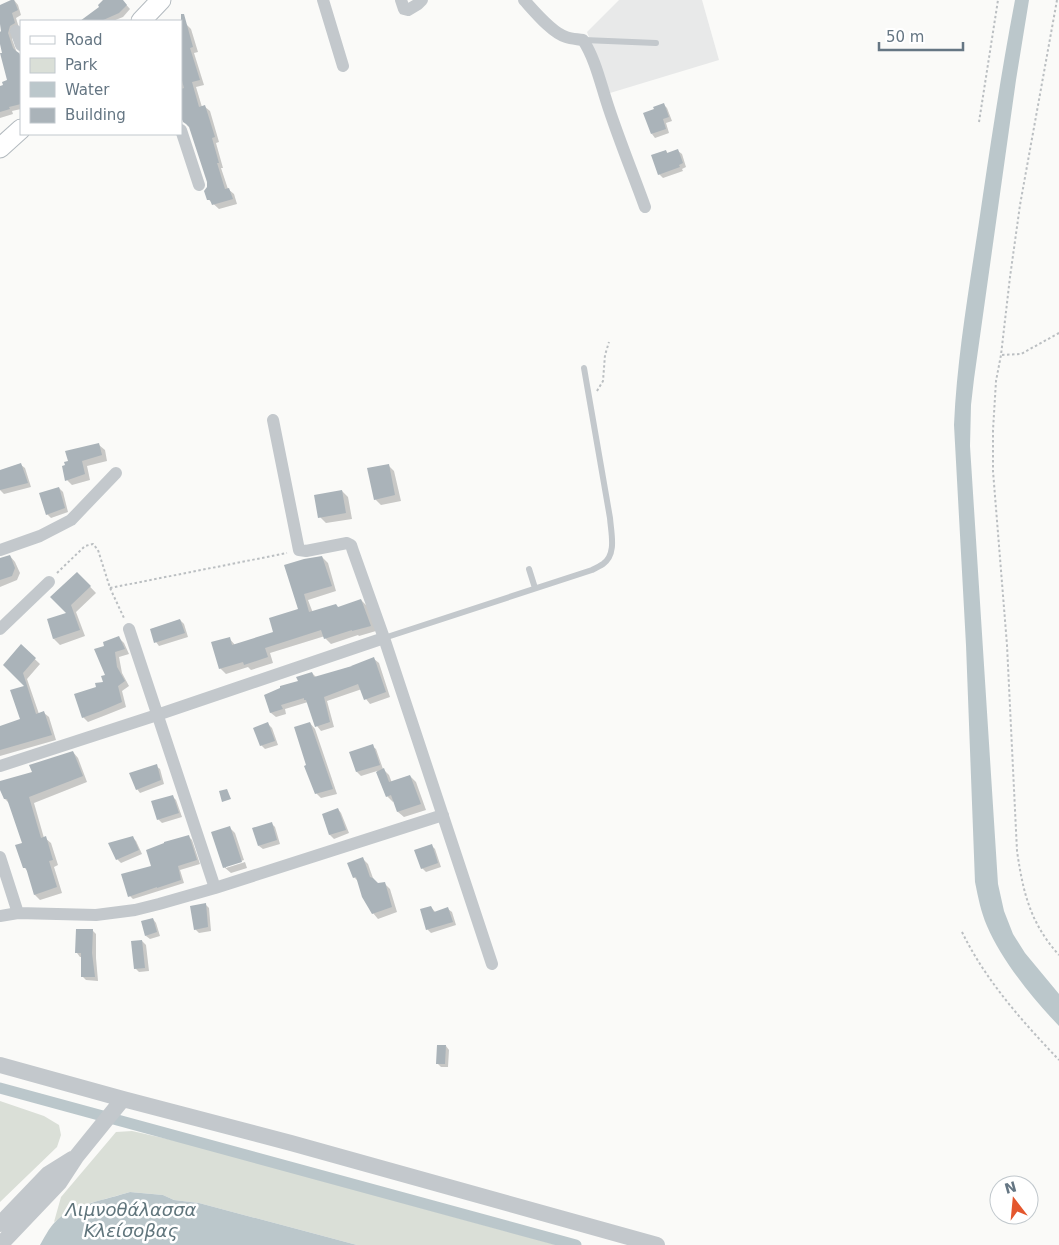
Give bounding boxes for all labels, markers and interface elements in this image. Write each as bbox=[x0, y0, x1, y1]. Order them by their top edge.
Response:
legend bbox=[20, 20, 182, 135]
scale bar bbox=[879, 20, 963, 52]
text: 50 m bbox=[886, 28, 924, 46]
text: Road bbox=[65, 31, 103, 49]
text: Park bbox=[65, 56, 98, 74]
text: Water bbox=[65, 81, 110, 99]
text: Building bbox=[65, 106, 126, 124]
north arrow bbox=[989, 1175, 1039, 1225]
text: N bbox=[1003, 1178, 1018, 1197]
water label: Λιμνοθάλασσα Κλείσοβας bbox=[63, 1199, 197, 1241]

